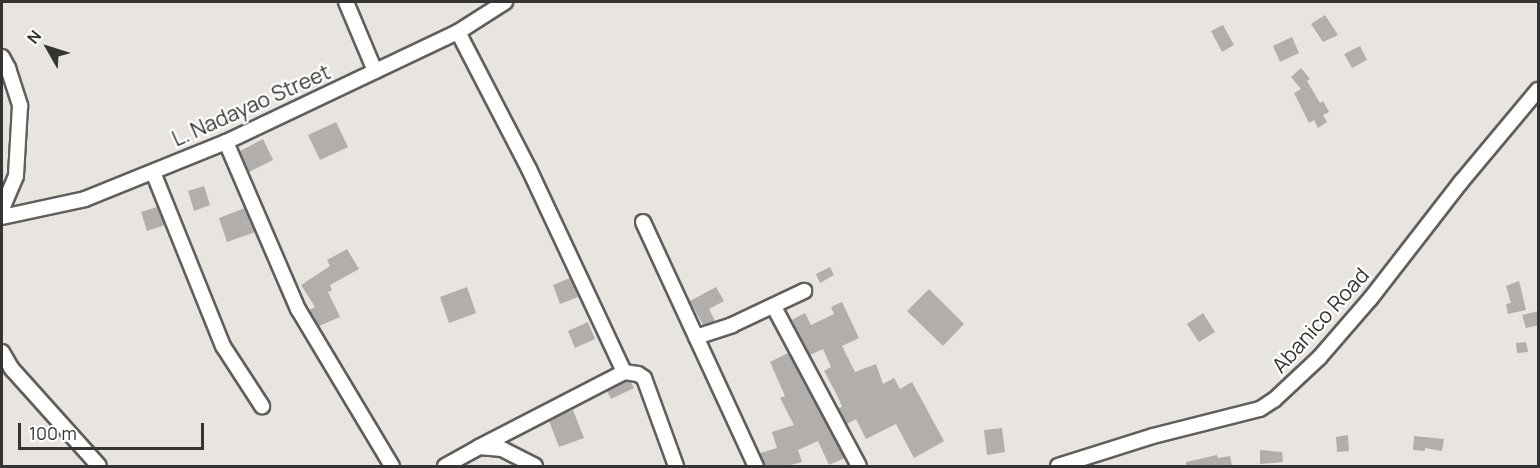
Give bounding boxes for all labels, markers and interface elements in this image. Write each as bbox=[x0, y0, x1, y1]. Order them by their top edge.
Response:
north arrow bbox=[18, 18, 78, 78]
text: N bbox=[22, 25, 46, 48]
street label: L. Nadayao Street bbox=[168, 59, 334, 151]
street label: Abanico Road bbox=[1266, 262, 1374, 378]
scale bar bbox=[21, 411, 207, 449]
text: 100 m bbox=[29, 421, 77, 445]

